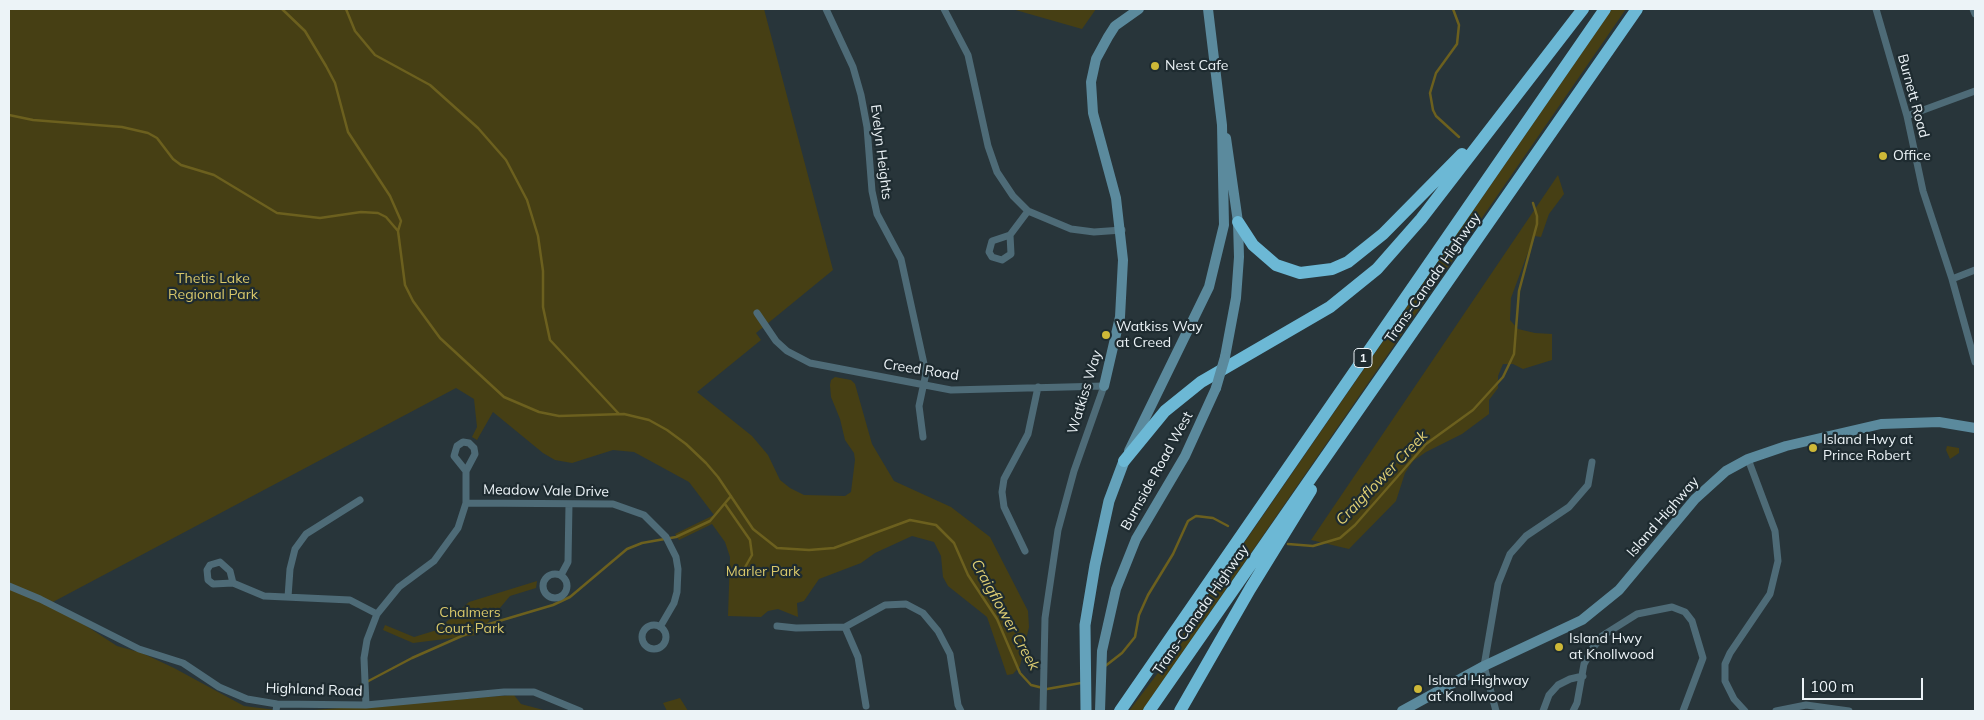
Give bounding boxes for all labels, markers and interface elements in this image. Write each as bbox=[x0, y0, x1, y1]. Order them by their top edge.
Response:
street label: Burnett Road bbox=[1894, 52, 1932, 140]
place label: Nest Cafe bbox=[1165, 58, 1228, 74]
marker: Nest Cafe bbox=[1149, 60, 1161, 72]
street label: Evelyn Heights bbox=[867, 103, 895, 201]
place label: Office bbox=[1893, 148, 1931, 164]
marker: Office bbox=[1877, 150, 1889, 162]
street label: Trans-Canada Highway bbox=[1382, 210, 1484, 346]
park label: Thetis Lake Regional Park bbox=[168, 271, 258, 304]
place label: Watkiss Way at Creed bbox=[1116, 319, 1203, 352]
marker: Watkiss Way at Creed bbox=[1100, 329, 1112, 341]
street label: Watkiss Way bbox=[1064, 348, 1106, 436]
road number: 1 bbox=[1354, 348, 1372, 368]
street label: Creed Road bbox=[882, 356, 960, 384]
street label: Burnside Road West bbox=[1117, 409, 1197, 533]
water label: Craigflower Creek bbox=[1332, 427, 1432, 529]
place label: Island Hwy at Prince Robert bbox=[1823, 432, 1913, 464]
marker: Island Hwy at Prince Robert bbox=[1807, 442, 1819, 454]
street label: Island Highway bbox=[1624, 473, 1702, 561]
street label: Meadow Vale Drive bbox=[483, 482, 609, 500]
street label: Trans-Canada Highway bbox=[1150, 542, 1252, 678]
water label: Craigflower Creek bbox=[967, 556, 1043, 674]
park label: Marler Park bbox=[726, 564, 800, 580]
park label: Chalmers Court Park bbox=[436, 605, 504, 638]
place label: Island Hwy at Knollwood bbox=[1569, 631, 1654, 664]
marker: Island Hwy at Knollwood bbox=[1553, 641, 1565, 653]
scale bar bbox=[1804, 668, 1925, 700]
place label: Island Highway at Knollwood bbox=[1428, 673, 1529, 706]
text: 100 m bbox=[1810, 677, 1854, 696]
street label: Highland Road bbox=[265, 680, 363, 700]
marker: Island Highway at Knollwood bbox=[1412, 683, 1424, 695]

